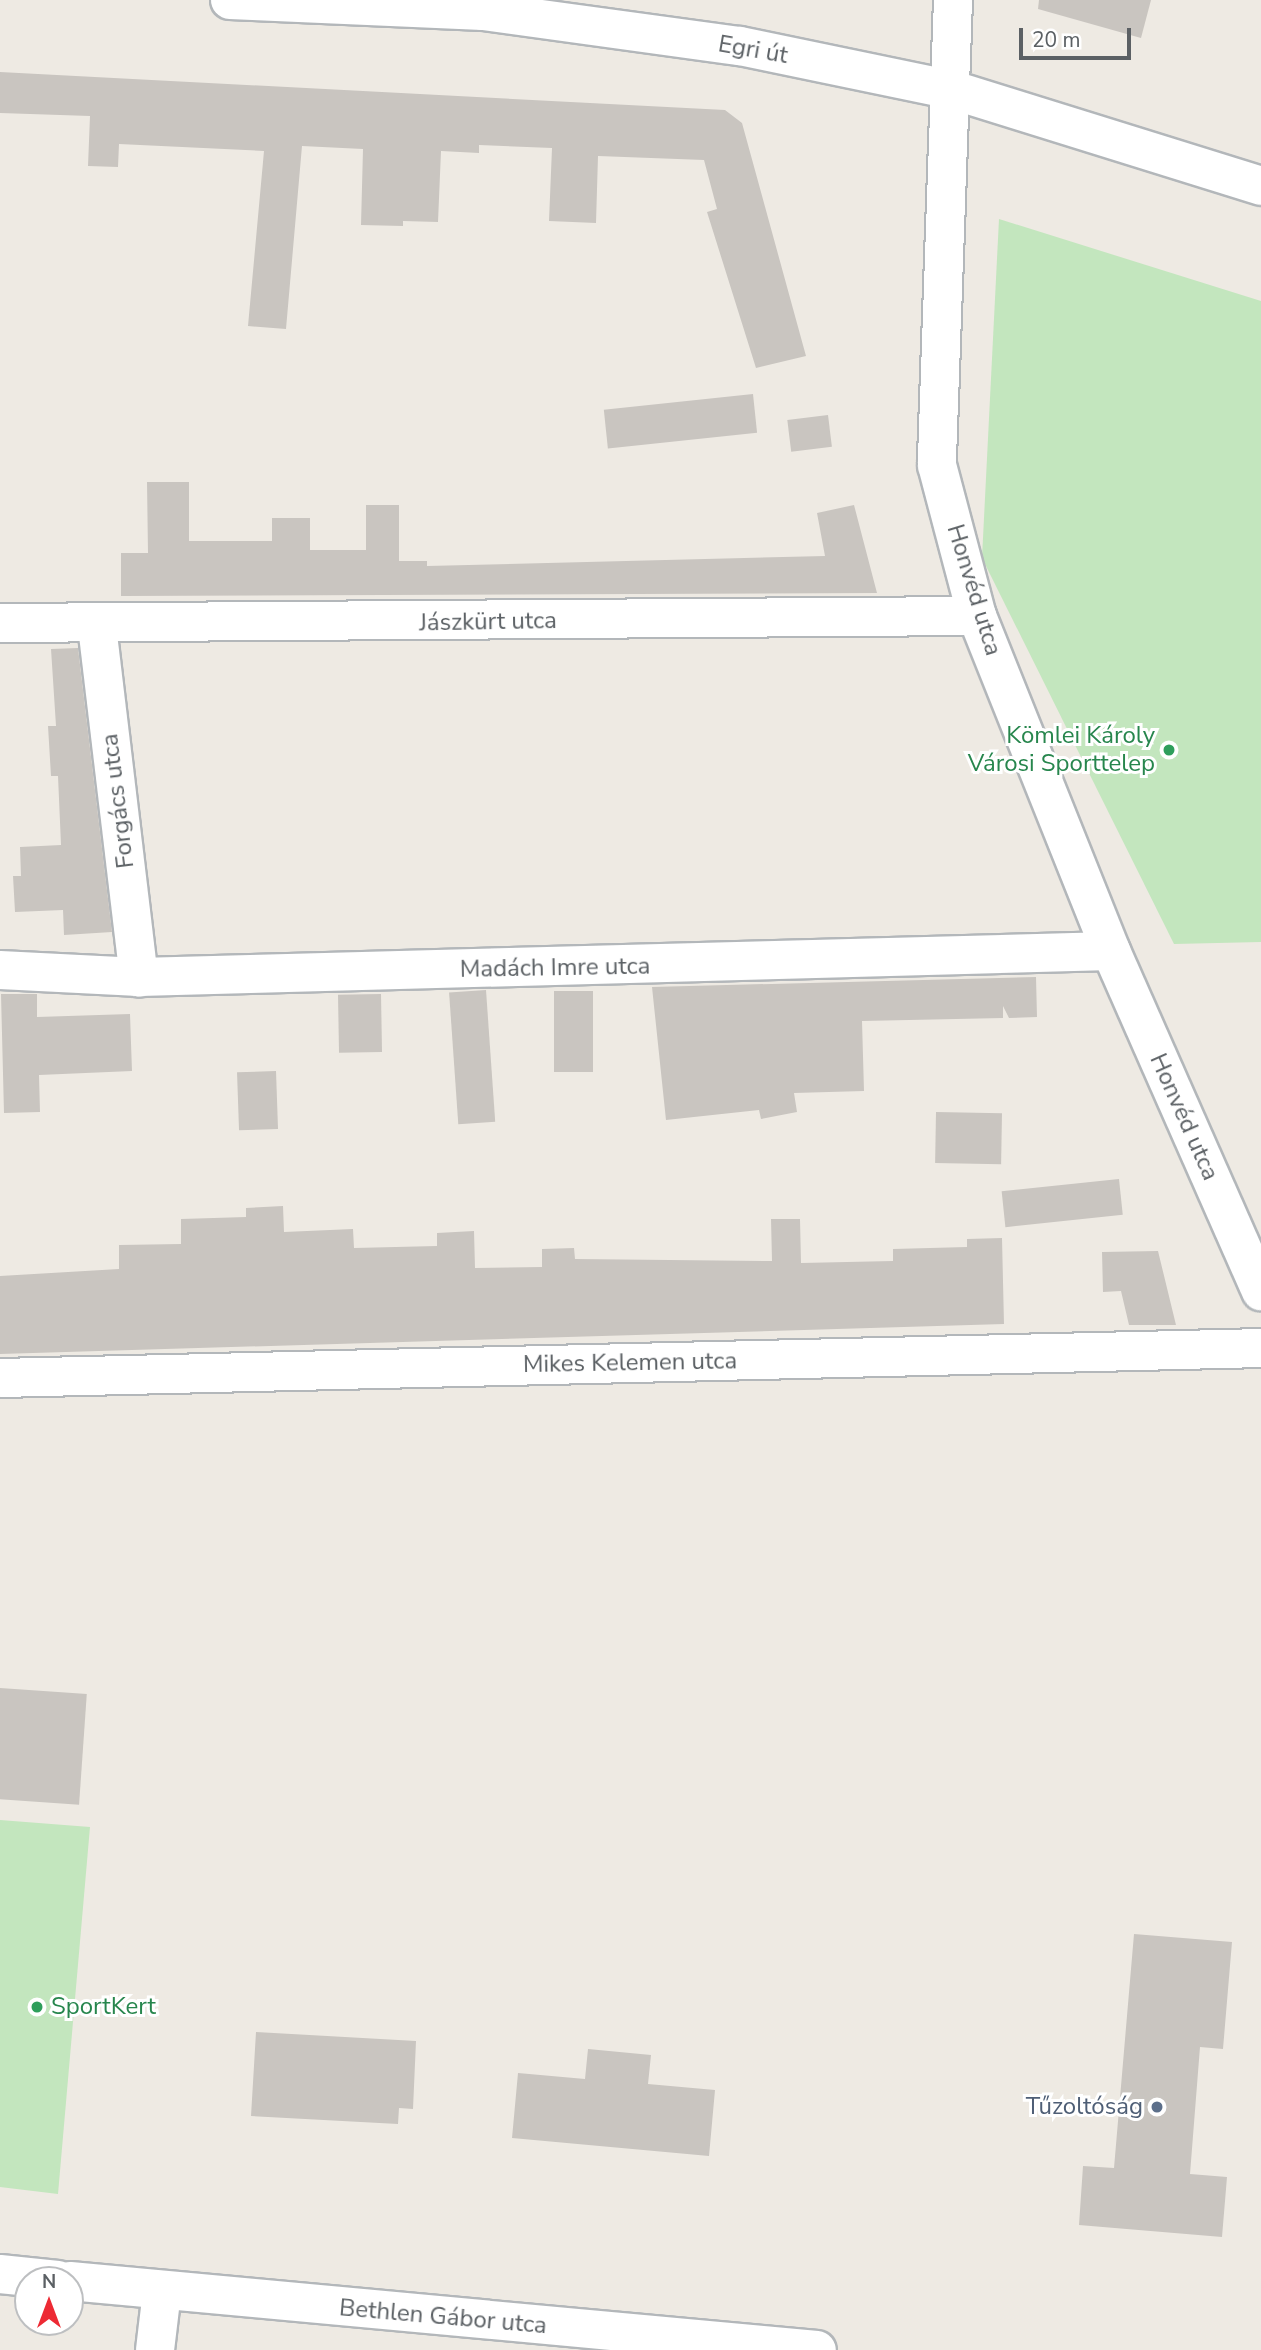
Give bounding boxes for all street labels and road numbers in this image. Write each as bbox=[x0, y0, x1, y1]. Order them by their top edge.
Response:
street label: Egri út bbox=[716, 30, 790, 70]
street label: Honvéd utca bbox=[940, 521, 1008, 659]
street label: Jászkürt utca bbox=[419, 606, 557, 638]
street label: Forgács utca bbox=[95, 732, 141, 870]
street label: Madách Imre utca bbox=[460, 952, 650, 984]
street label: Honvéd utca bbox=[1143, 1049, 1225, 1185]
street label: Mikes Kelemen utca bbox=[523, 1347, 737, 1379]
street label: Bethlen Gábor utca bbox=[338, 2294, 548, 2340]

